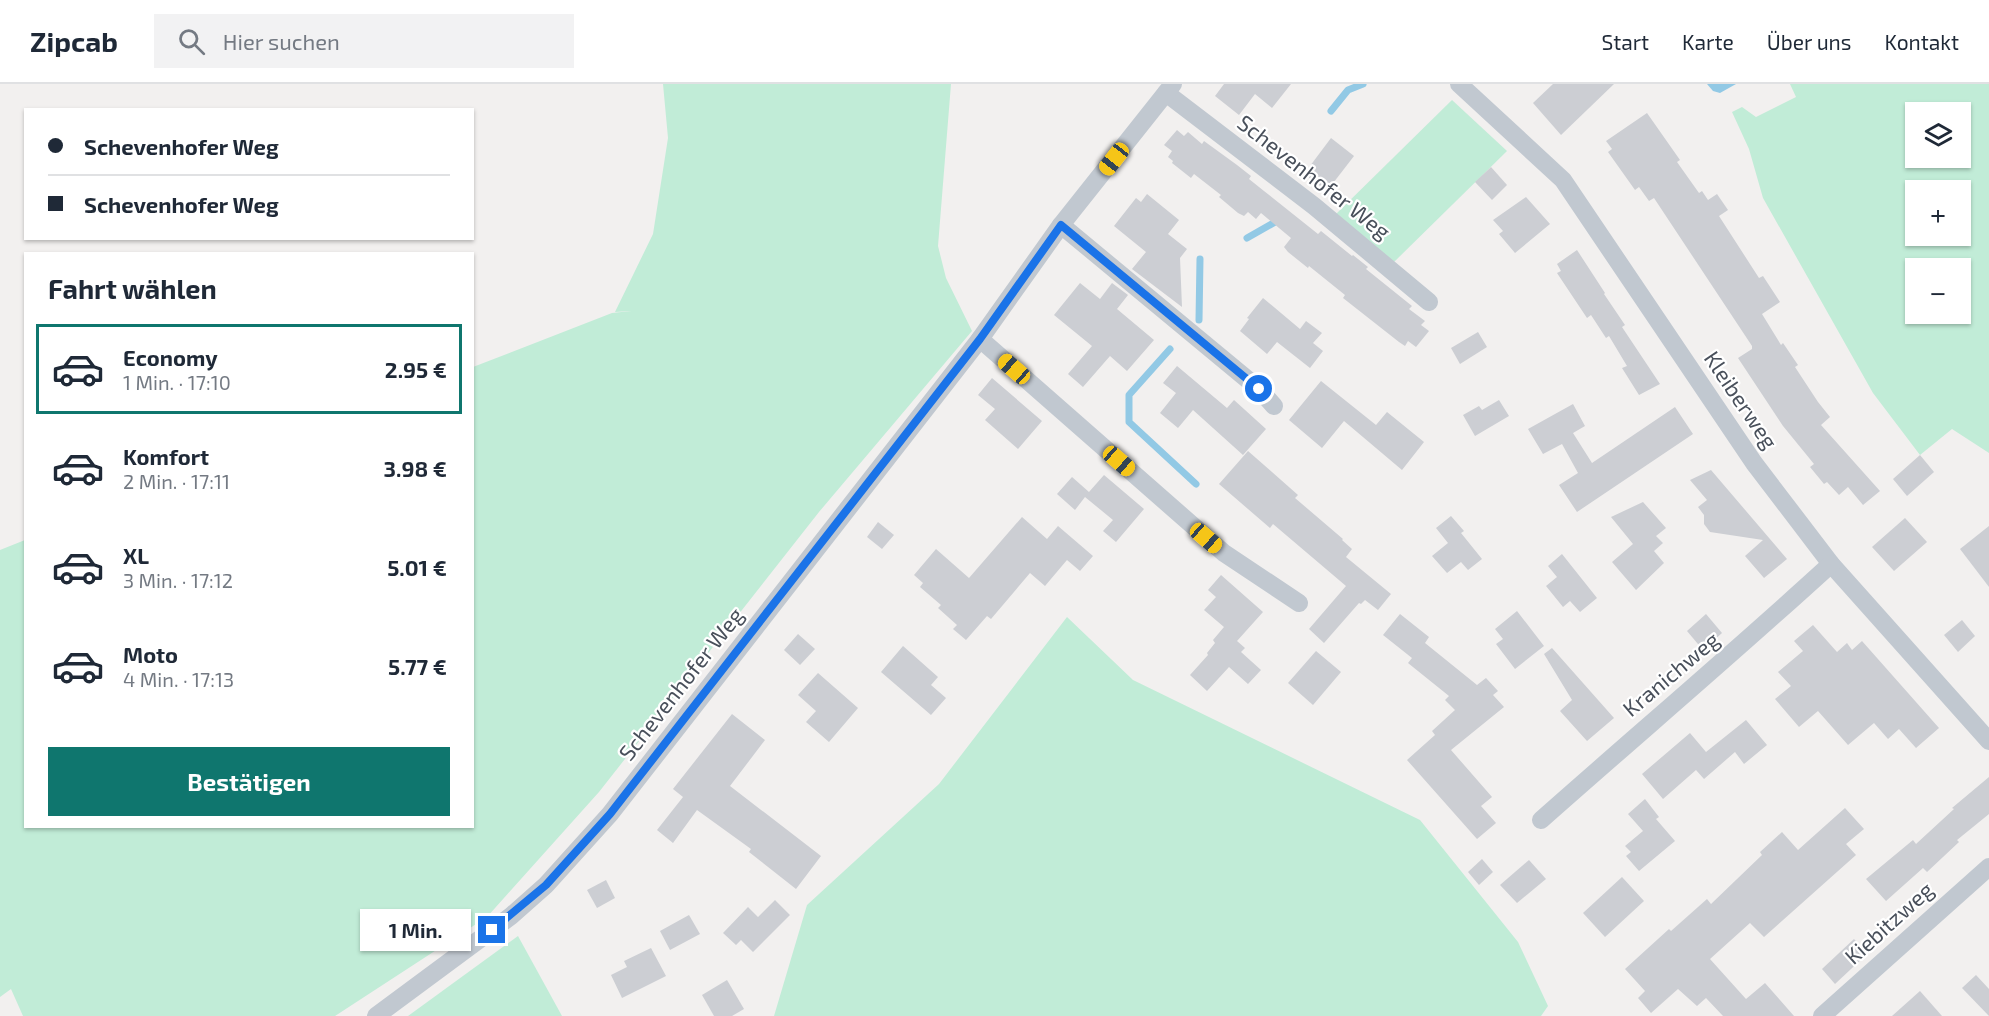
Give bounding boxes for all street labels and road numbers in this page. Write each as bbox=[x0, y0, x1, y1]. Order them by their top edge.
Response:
street label: Schevenhofer Weg bbox=[1233, 109, 1396, 244]
street label: Kleiberweg bbox=[1700, 346, 1784, 453]
street label: Schevenhofer Weg bbox=[613, 602, 748, 765]
street label: Kranichweg bbox=[1617, 625, 1724, 721]
street label: Kiebitzweg bbox=[1839, 876, 1938, 969]

